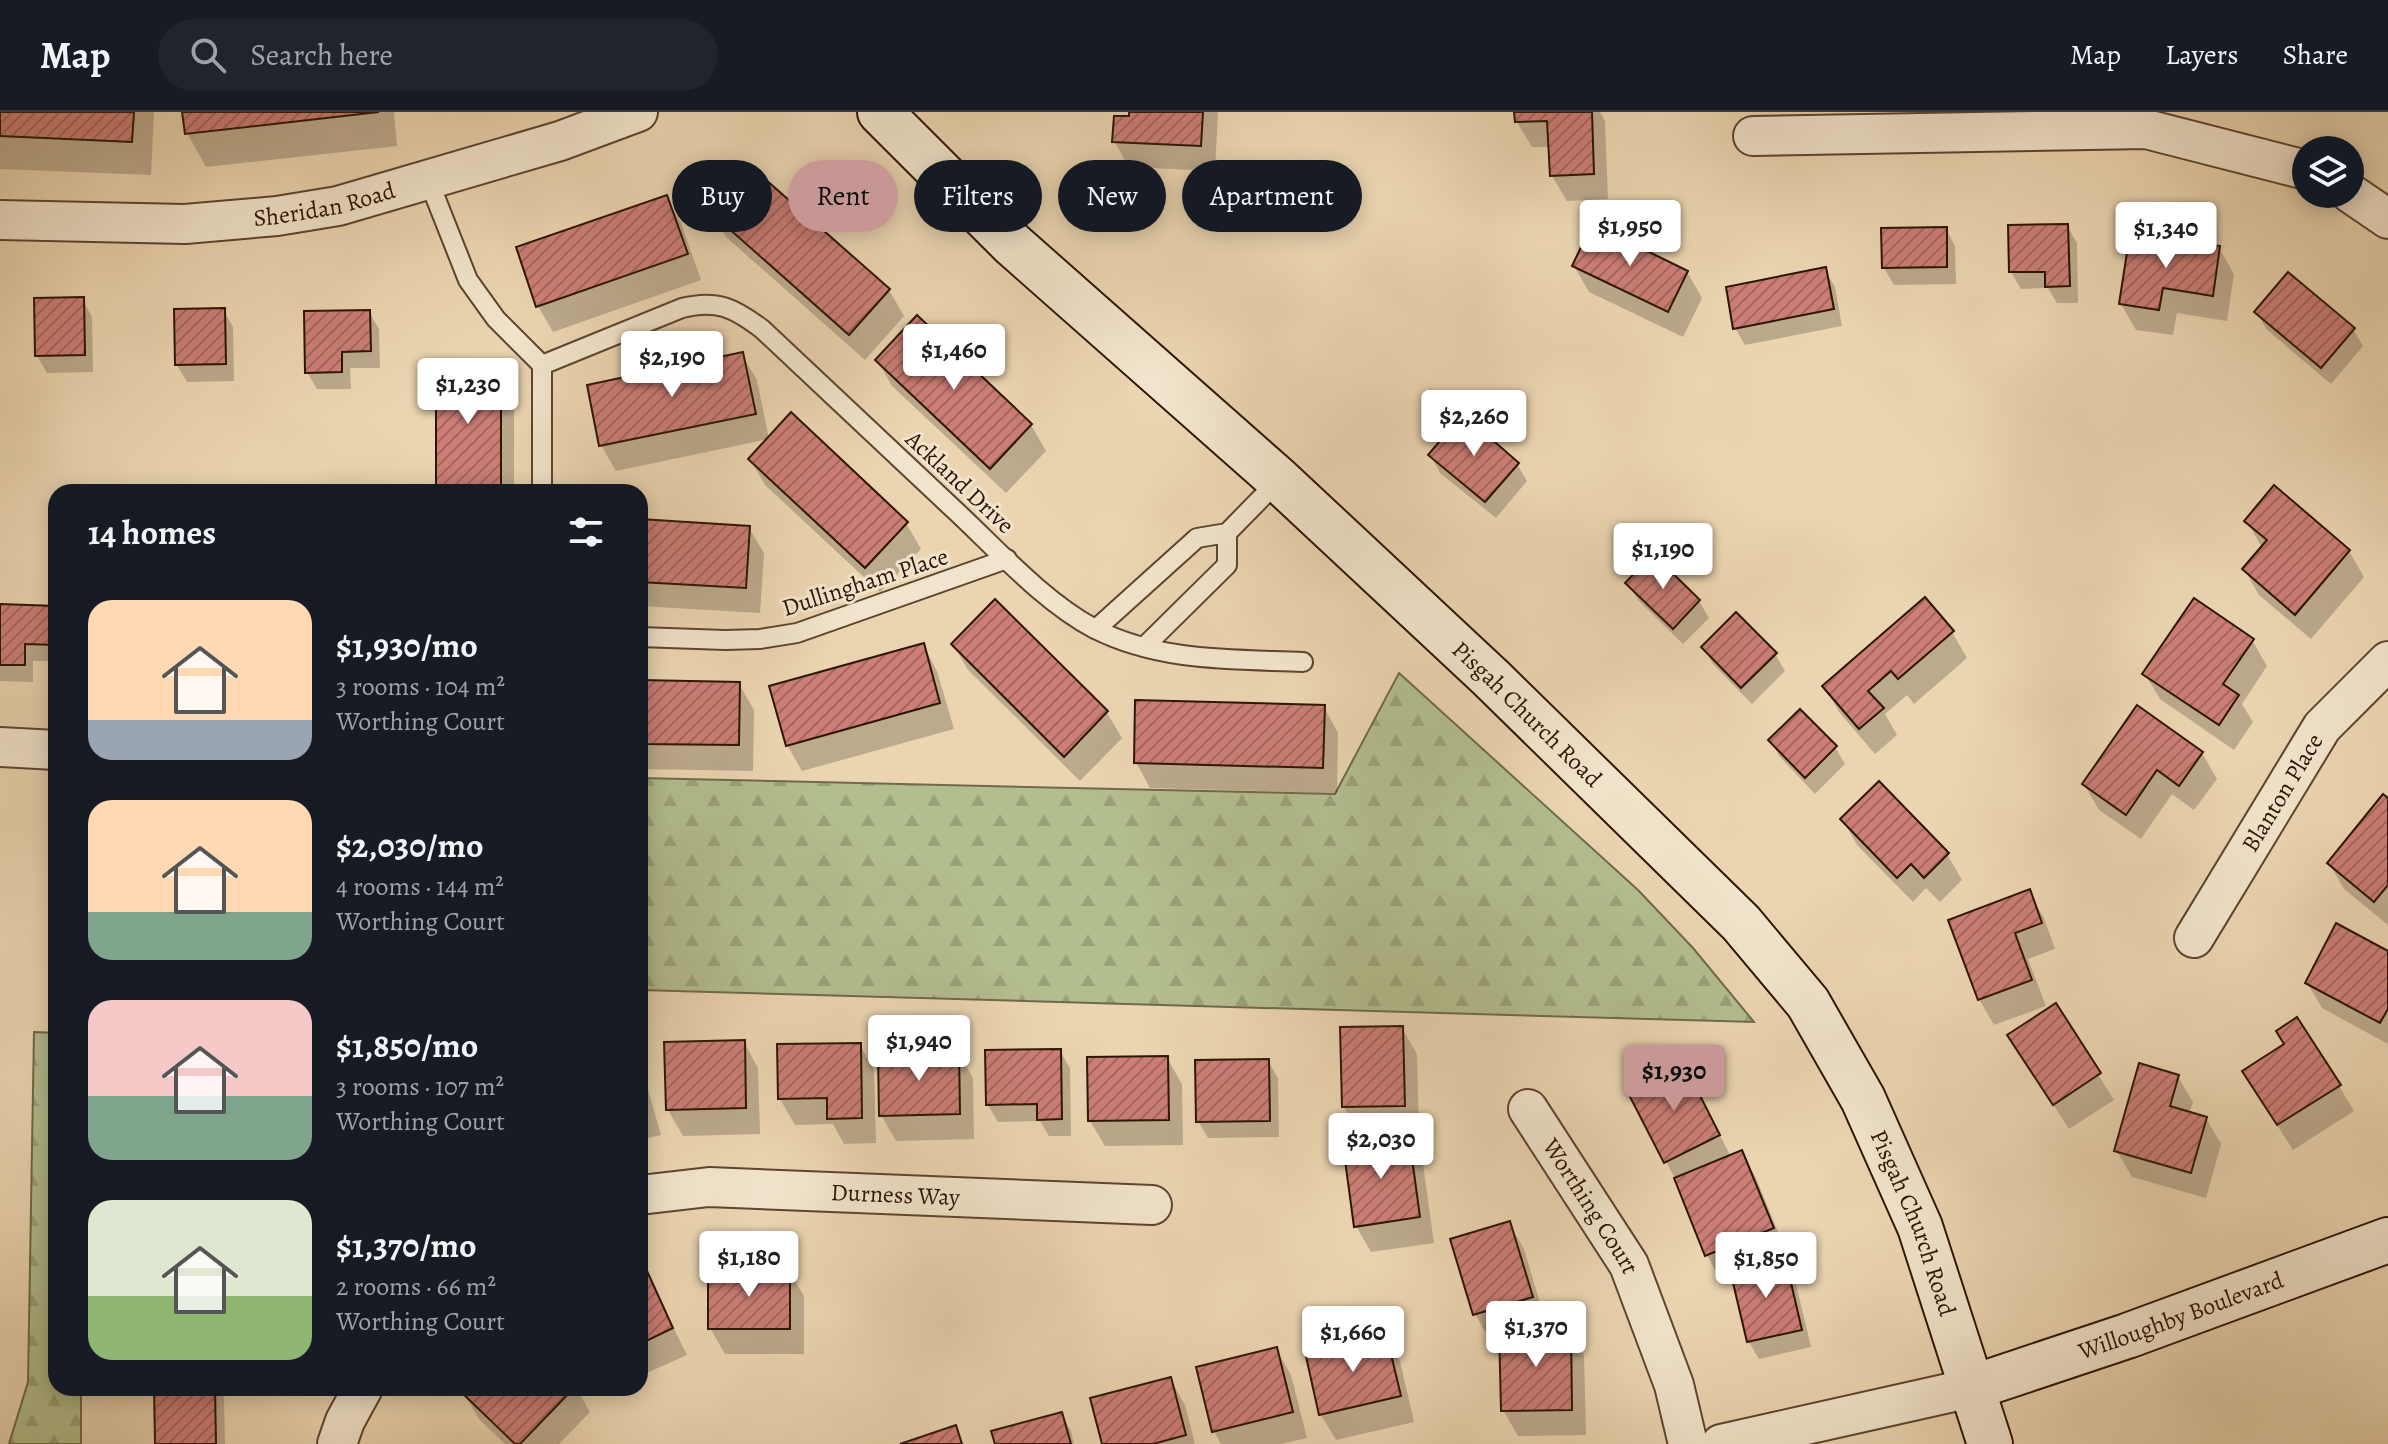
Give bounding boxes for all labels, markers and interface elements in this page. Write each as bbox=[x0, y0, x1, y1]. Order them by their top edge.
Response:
search box bbox=[158, 19, 718, 91]
text: Map bbox=[40, 29, 110, 81]
icon: search bbox=[186, 33, 230, 77]
text: Search here bbox=[250, 35, 393, 75]
text: Map bbox=[2070, 36, 2121, 74]
text: Layers bbox=[2165, 36, 2238, 74]
text: Share bbox=[2282, 36, 2348, 74]
map controls bbox=[2292, 136, 2364, 208]
button: layers bbox=[2292, 136, 2364, 208]
chip: Buy bbox=[672, 160, 772, 232]
chip: Rent bbox=[788, 160, 898, 232]
chip: Filters bbox=[914, 160, 1042, 232]
chip: New bbox=[1058, 160, 1166, 232]
chip: Apartment bbox=[1182, 160, 1362, 232]
street label: Sheridan Road bbox=[252, 174, 399, 234]
pin: $1,950 bbox=[1565, 200, 1695, 268]
pin: $1,340 bbox=[2101, 202, 2231, 270]
text: $1,950 bbox=[1598, 208, 1662, 243]
text: $1,340 bbox=[2134, 210, 2198, 245]
pin: $1,460 bbox=[889, 324, 1019, 392]
pin: $2,190 bbox=[607, 331, 737, 399]
text: $1,460 bbox=[921, 332, 987, 367]
text: $2,190 bbox=[639, 339, 705, 374]
pin: $1,230 bbox=[403, 358, 533, 426]
text: $1,230 bbox=[435, 366, 501, 401]
pin: $2,260 bbox=[1409, 390, 1539, 458]
text: $2,260 bbox=[1439, 398, 1509, 433]
street label: Ackland Drive bbox=[898, 423, 1021, 541]
text: 14 homes bbox=[88, 509, 216, 556]
icon: filters bbox=[564, 510, 608, 554]
pin: $1,190 bbox=[1598, 523, 1728, 591]
text: $1,190 bbox=[1632, 531, 1694, 566]
street label: Dullingham Place bbox=[778, 540, 952, 624]
text: $1,930/mo bbox=[336, 622, 478, 669]
icon: home bbox=[152, 632, 248, 728]
street label: Pisgah Church Road bbox=[1445, 634, 1609, 794]
text: 3 rooms · 104 m² bbox=[336, 669, 505, 704]
text: Worthing Court bbox=[336, 704, 505, 739]
street label: Blanton Place bbox=[2234, 727, 2330, 858]
text: $2,030/mo bbox=[336, 822, 483, 869]
icon: home bbox=[152, 832, 248, 928]
text: 4 rooms · 144 m² bbox=[336, 869, 504, 904]
text: Worthing Court bbox=[336, 904, 505, 939]
pin: $1,940 bbox=[854, 1015, 984, 1083]
text: $1,850/mo bbox=[336, 1022, 478, 1069]
text: $1,940 bbox=[886, 1023, 952, 1058]
icon: home bbox=[152, 1032, 248, 1128]
pin: $1,930 bbox=[1609, 1045, 1739, 1113]
text: $1,930 bbox=[1642, 1053, 1706, 1088]
text: 3 rooms · 107 m² bbox=[336, 1069, 504, 1104]
text: Worthing Court bbox=[336, 1104, 505, 1139]
pin: $2,030 bbox=[1316, 1113, 1446, 1181]
text: $2,030 bbox=[1346, 1121, 1416, 1156]
street label: Pisgah Church Road bbox=[1863, 1125, 1964, 1320]
street label: Worthing Court bbox=[1535, 1131, 1647, 1278]
street label: Durness Way bbox=[830, 1176, 961, 1213]
text: $1,370/mo bbox=[336, 1222, 477, 1269]
pin: $1,180 bbox=[684, 1231, 814, 1299]
icon: home bbox=[152, 1232, 248, 1328]
pin: $1,850 bbox=[1701, 1232, 1831, 1300]
text: $1,180 bbox=[717, 1239, 781, 1274]
text: $1,850 bbox=[1733, 1240, 1799, 1275]
street label: Willoughby Boulevard bbox=[2073, 1264, 2288, 1367]
text: 2 rooms · 66 m² bbox=[336, 1269, 496, 1304]
pin: $1,370 bbox=[1471, 1301, 1601, 1369]
text: Worthing Court bbox=[336, 1304, 505, 1339]
pin: $1,660 bbox=[1288, 1306, 1418, 1374]
text: $1,370 bbox=[1504, 1309, 1568, 1344]
text: $1,660 bbox=[1320, 1314, 1386, 1349]

